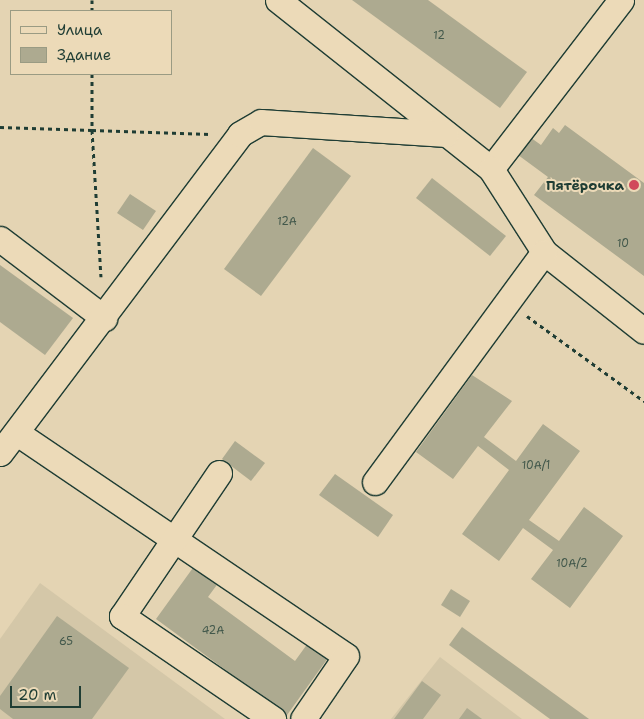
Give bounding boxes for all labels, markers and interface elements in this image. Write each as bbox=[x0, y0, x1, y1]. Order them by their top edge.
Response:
legend bbox=[10, 10, 172, 75]
text: Улица bbox=[57, 20, 102, 40]
house number: 12 bbox=[433, 29, 445, 43]
text: Здание bbox=[57, 45, 111, 65]
place label: Пятёрочка bbox=[546, 177, 624, 193]
marker: Пятёрочка bbox=[628, 179, 640, 191]
house number: 12А bbox=[277, 215, 297, 229]
house number: 10 bbox=[617, 237, 629, 251]
house number: 10А/1 bbox=[522, 459, 550, 473]
house number: 10А/2 bbox=[556, 557, 588, 571]
house number: 42А bbox=[202, 624, 224, 638]
house number: 65 bbox=[59, 635, 73, 649]
scale bar bbox=[12, 676, 84, 708]
text: 20 m bbox=[18, 685, 57, 705]

